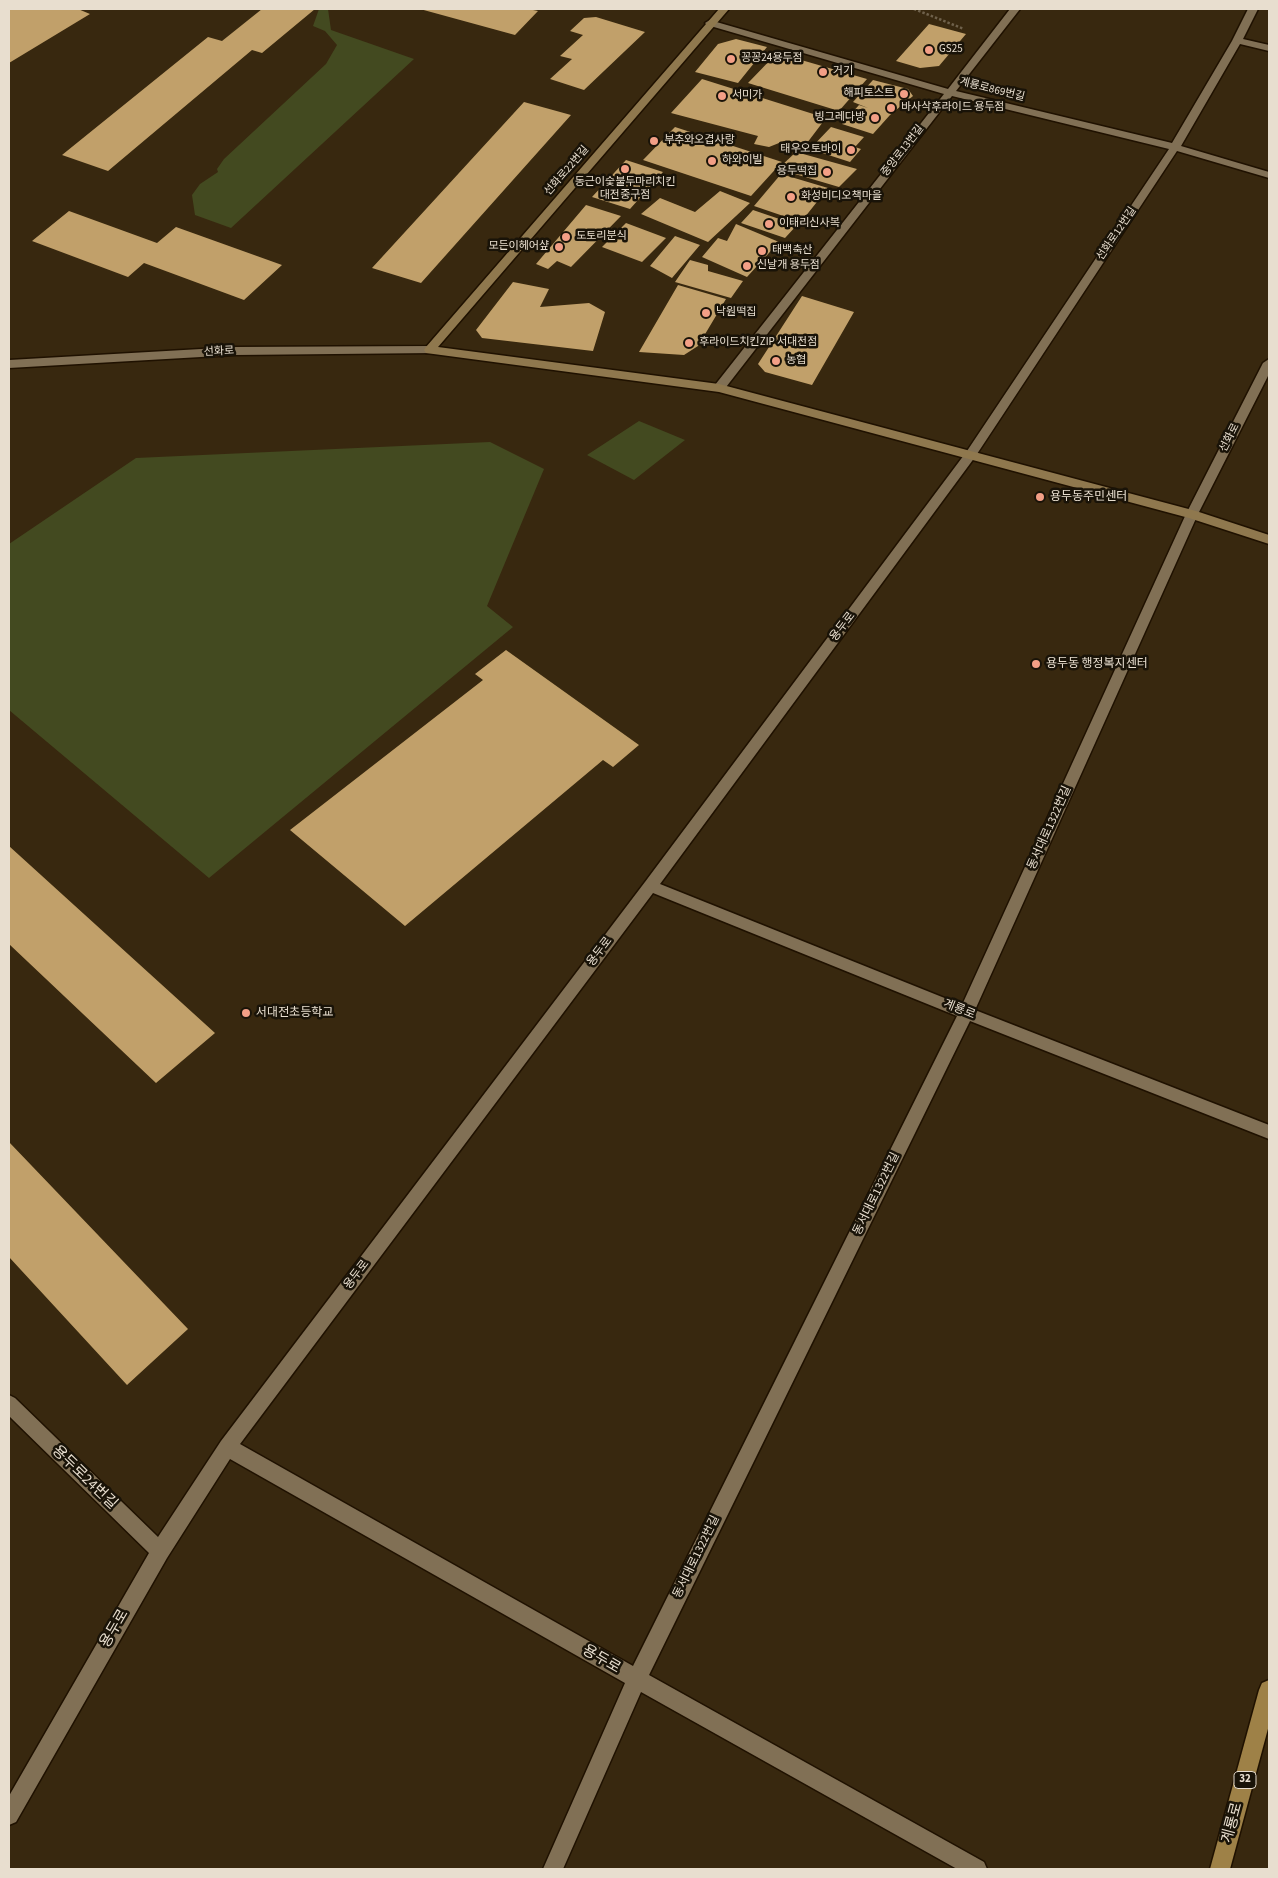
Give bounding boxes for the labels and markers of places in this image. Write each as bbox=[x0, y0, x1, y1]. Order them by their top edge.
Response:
place label: GS25 bbox=[939, 43, 963, 57]
marker: GS25 bbox=[923, 44, 935, 56]
place label: 꽁꽁24용두점 bbox=[741, 52, 803, 66]
marker: 꽁꽁24용두점 bbox=[725, 53, 737, 65]
place label: 거기 bbox=[833, 65, 853, 79]
marker: 거기 bbox=[817, 66, 829, 78]
place label: 해피토스트 bbox=[843, 87, 894, 101]
marker: 해피토스트 bbox=[898, 88, 910, 100]
place label: 서미가 bbox=[732, 89, 762, 103]
marker: 서미가 bbox=[716, 90, 728, 102]
place label: 바사삭후라이드 용두점 bbox=[901, 101, 1004, 115]
marker: 바사삭후라이드 용두점 bbox=[885, 102, 897, 114]
place label: 빙그레다방 bbox=[814, 111, 865, 125]
marker: 빙그레다방 bbox=[869, 112, 881, 124]
place label: 부추와오겹사랑 bbox=[664, 134, 735, 148]
marker: 부추와오겹사랑 bbox=[648, 135, 660, 147]
place label: 태우오토바이 bbox=[780, 143, 841, 157]
marker: 태우오토바이 bbox=[845, 144, 857, 156]
place label: 하와이빌 bbox=[722, 154, 762, 168]
marker: 하와이빌 bbox=[706, 155, 718, 167]
marker: 동근이숯불두마리치킨 대전중구점 bbox=[619, 163, 631, 175]
place label: 용두떡집 bbox=[777, 165, 817, 179]
marker: 용두떡집 bbox=[821, 166, 833, 178]
place label: 동근이숯불두마리치킨 대전중구점 bbox=[574, 176, 676, 202]
place label: 화성비디오책마을 bbox=[801, 190, 882, 204]
marker: 화성비디오책마을 bbox=[785, 191, 797, 203]
place label: 이태리신사복 bbox=[779, 217, 840, 231]
marker: 이태리신사복 bbox=[763, 218, 775, 230]
place label: 도토리분식 bbox=[576, 230, 627, 244]
marker: 도토리분식 bbox=[560, 231, 572, 243]
place label: 모든이헤어샾 bbox=[488, 240, 549, 254]
marker: 모든이헤어샾 bbox=[553, 241, 565, 253]
place label: 태백축산 bbox=[772, 244, 812, 258]
marker: 태백축산 bbox=[756, 245, 768, 257]
place label: 신날개 용두점 bbox=[757, 259, 820, 273]
marker: 신날개 용두점 bbox=[741, 260, 753, 272]
place label: 낙원떡집 bbox=[716, 306, 756, 320]
marker: 낙원떡집 bbox=[700, 307, 712, 319]
place label: 후라이드치킨ZIP 서대전점 bbox=[699, 336, 817, 350]
marker: 후라이드치킨ZIP 서대전점 bbox=[683, 337, 695, 349]
place label: 농협 bbox=[786, 354, 806, 368]
marker: 농협 bbox=[770, 355, 782, 367]
place label: 용두동주민센터 bbox=[1050, 490, 1127, 504]
marker: 용두동주민센터 bbox=[1034, 491, 1046, 503]
place label: 용두동 행정복지센터 bbox=[1046, 657, 1148, 671]
marker: 용두동 행정복지센터 bbox=[1030, 658, 1042, 670]
place label: 서대전초등학교 bbox=[256, 1006, 333, 1020]
marker: 서대전초등학교 bbox=[240, 1007, 252, 1019]

